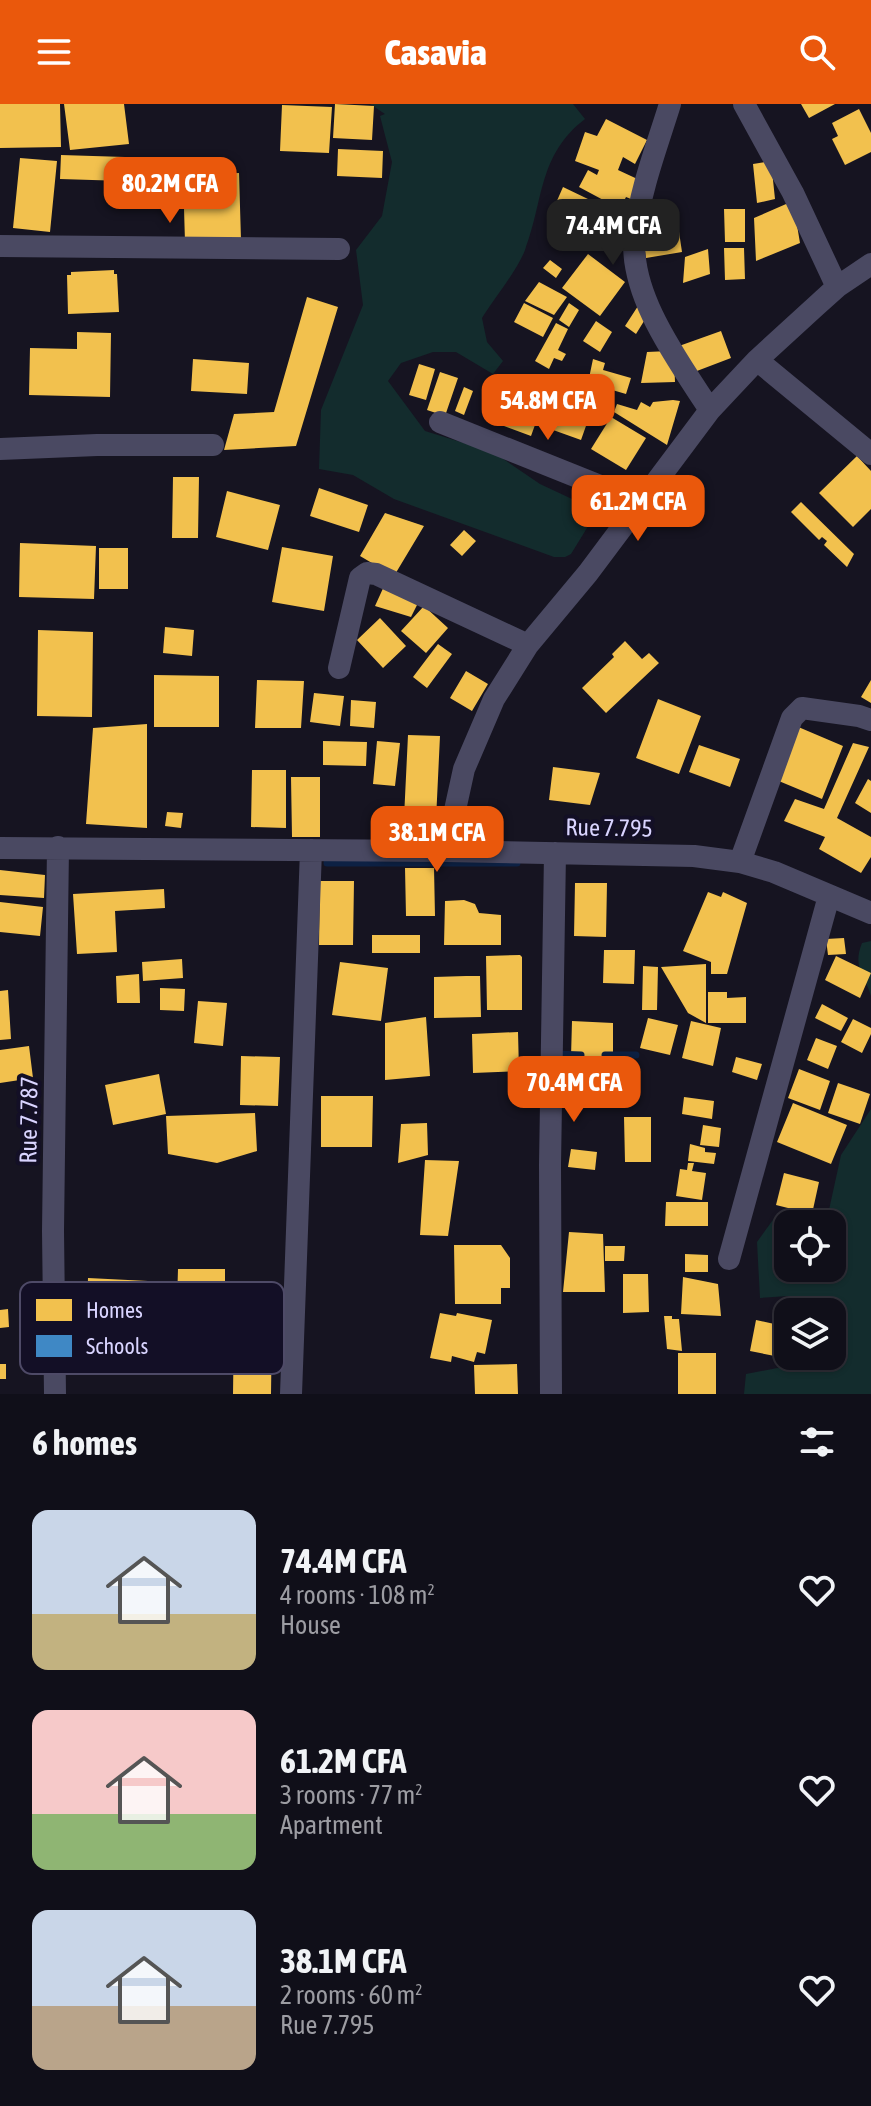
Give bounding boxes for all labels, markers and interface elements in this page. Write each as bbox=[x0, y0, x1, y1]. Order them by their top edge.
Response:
icon: menu bbox=[32, 30, 76, 74]
icon: search bbox=[795, 30, 839, 74]
text: Casavia bbox=[384, 31, 487, 73]
pin: 80.2M CFA bbox=[78, 157, 262, 225]
text: 80.2M CFA bbox=[122, 168, 218, 198]
pin: 74.4M CFA bbox=[521, 199, 705, 267]
text: 74.4M CFA bbox=[565, 210, 661, 240]
pin: 54.8M CFA bbox=[456, 374, 640, 442]
text: 54.8M CFA bbox=[500, 385, 596, 415]
pin: 61.2M CFA bbox=[546, 475, 730, 543]
text: 61.2M CFA bbox=[590, 486, 686, 516]
pin: 38.1M CFA bbox=[345, 806, 529, 874]
street label: Rue 7.795 bbox=[565, 813, 653, 842]
text: 38.1M CFA bbox=[389, 817, 485, 847]
pin: 70.4M CFA bbox=[482, 1056, 666, 1124]
text: 70.4M CFA bbox=[526, 1067, 622, 1097]
street label: Rue 7.787 bbox=[14, 1076, 43, 1164]
map controls bbox=[774, 1210, 846, 1370]
button: locate bbox=[774, 1210, 846, 1282]
legend bbox=[20, 1282, 284, 1374]
text: Homes bbox=[86, 1297, 143, 1323]
button: layers bbox=[774, 1298, 846, 1370]
text: Schools bbox=[86, 1333, 149, 1359]
icon: filters bbox=[795, 1420, 839, 1464]
text: 6 homes bbox=[32, 1423, 137, 1462]
text: 74.4M CFA bbox=[280, 1541, 406, 1580]
icon: home bbox=[96, 1542, 192, 1638]
icon: heart bbox=[795, 1568, 839, 1612]
text: 4 rooms · 108 m² bbox=[280, 1580, 435, 1610]
text: House bbox=[280, 1610, 341, 1640]
text: 61.2M CFA bbox=[280, 1741, 406, 1780]
icon: home bbox=[96, 1742, 192, 1838]
icon: heart bbox=[795, 1768, 839, 1812]
text: 3 rooms · 77 m² bbox=[280, 1780, 422, 1810]
text: Apartment bbox=[280, 1810, 383, 1840]
text: 38.1M CFA bbox=[280, 1941, 406, 1980]
icon: home bbox=[96, 1942, 192, 2038]
icon: heart bbox=[795, 1968, 839, 2012]
text: 2 rooms · 60 m² bbox=[280, 1980, 422, 2010]
text: Rue 7.795 bbox=[280, 2010, 374, 2040]

